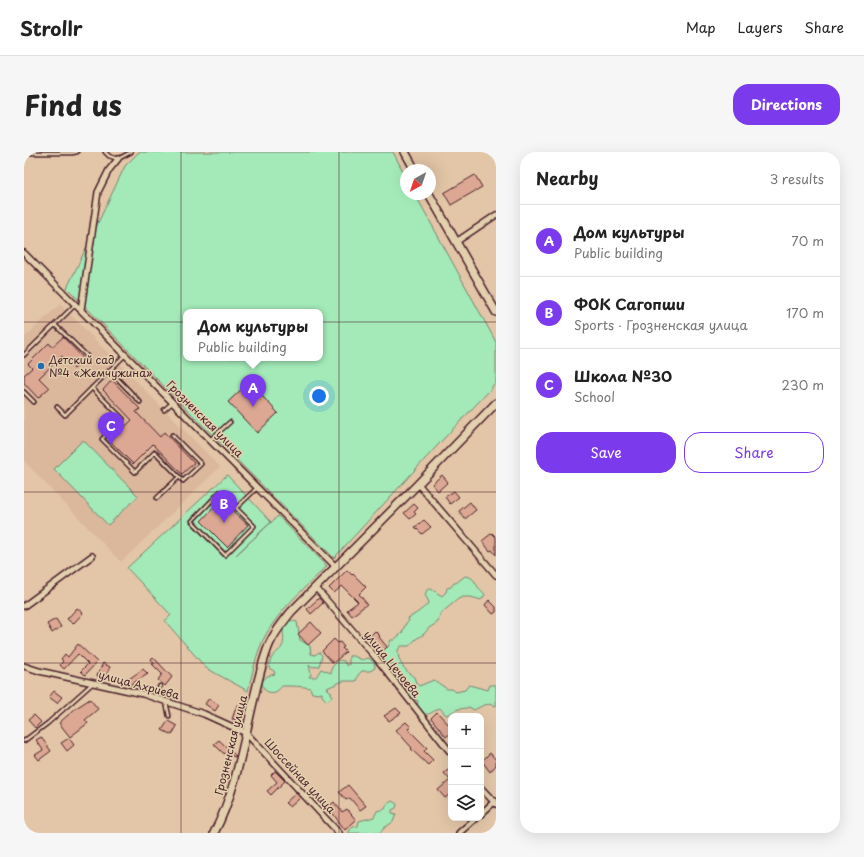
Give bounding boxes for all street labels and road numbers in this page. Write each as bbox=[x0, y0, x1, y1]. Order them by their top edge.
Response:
street label: Грозненская улица bbox=[163, 376, 248, 461]
street label: улица Цечоева bbox=[360, 626, 425, 701]
street label: улица Ахриева bbox=[97, 666, 182, 704]
street label: Грозненская улица bbox=[210, 693, 251, 797]
street label: Шоссейная улица bbox=[261, 734, 340, 817]

